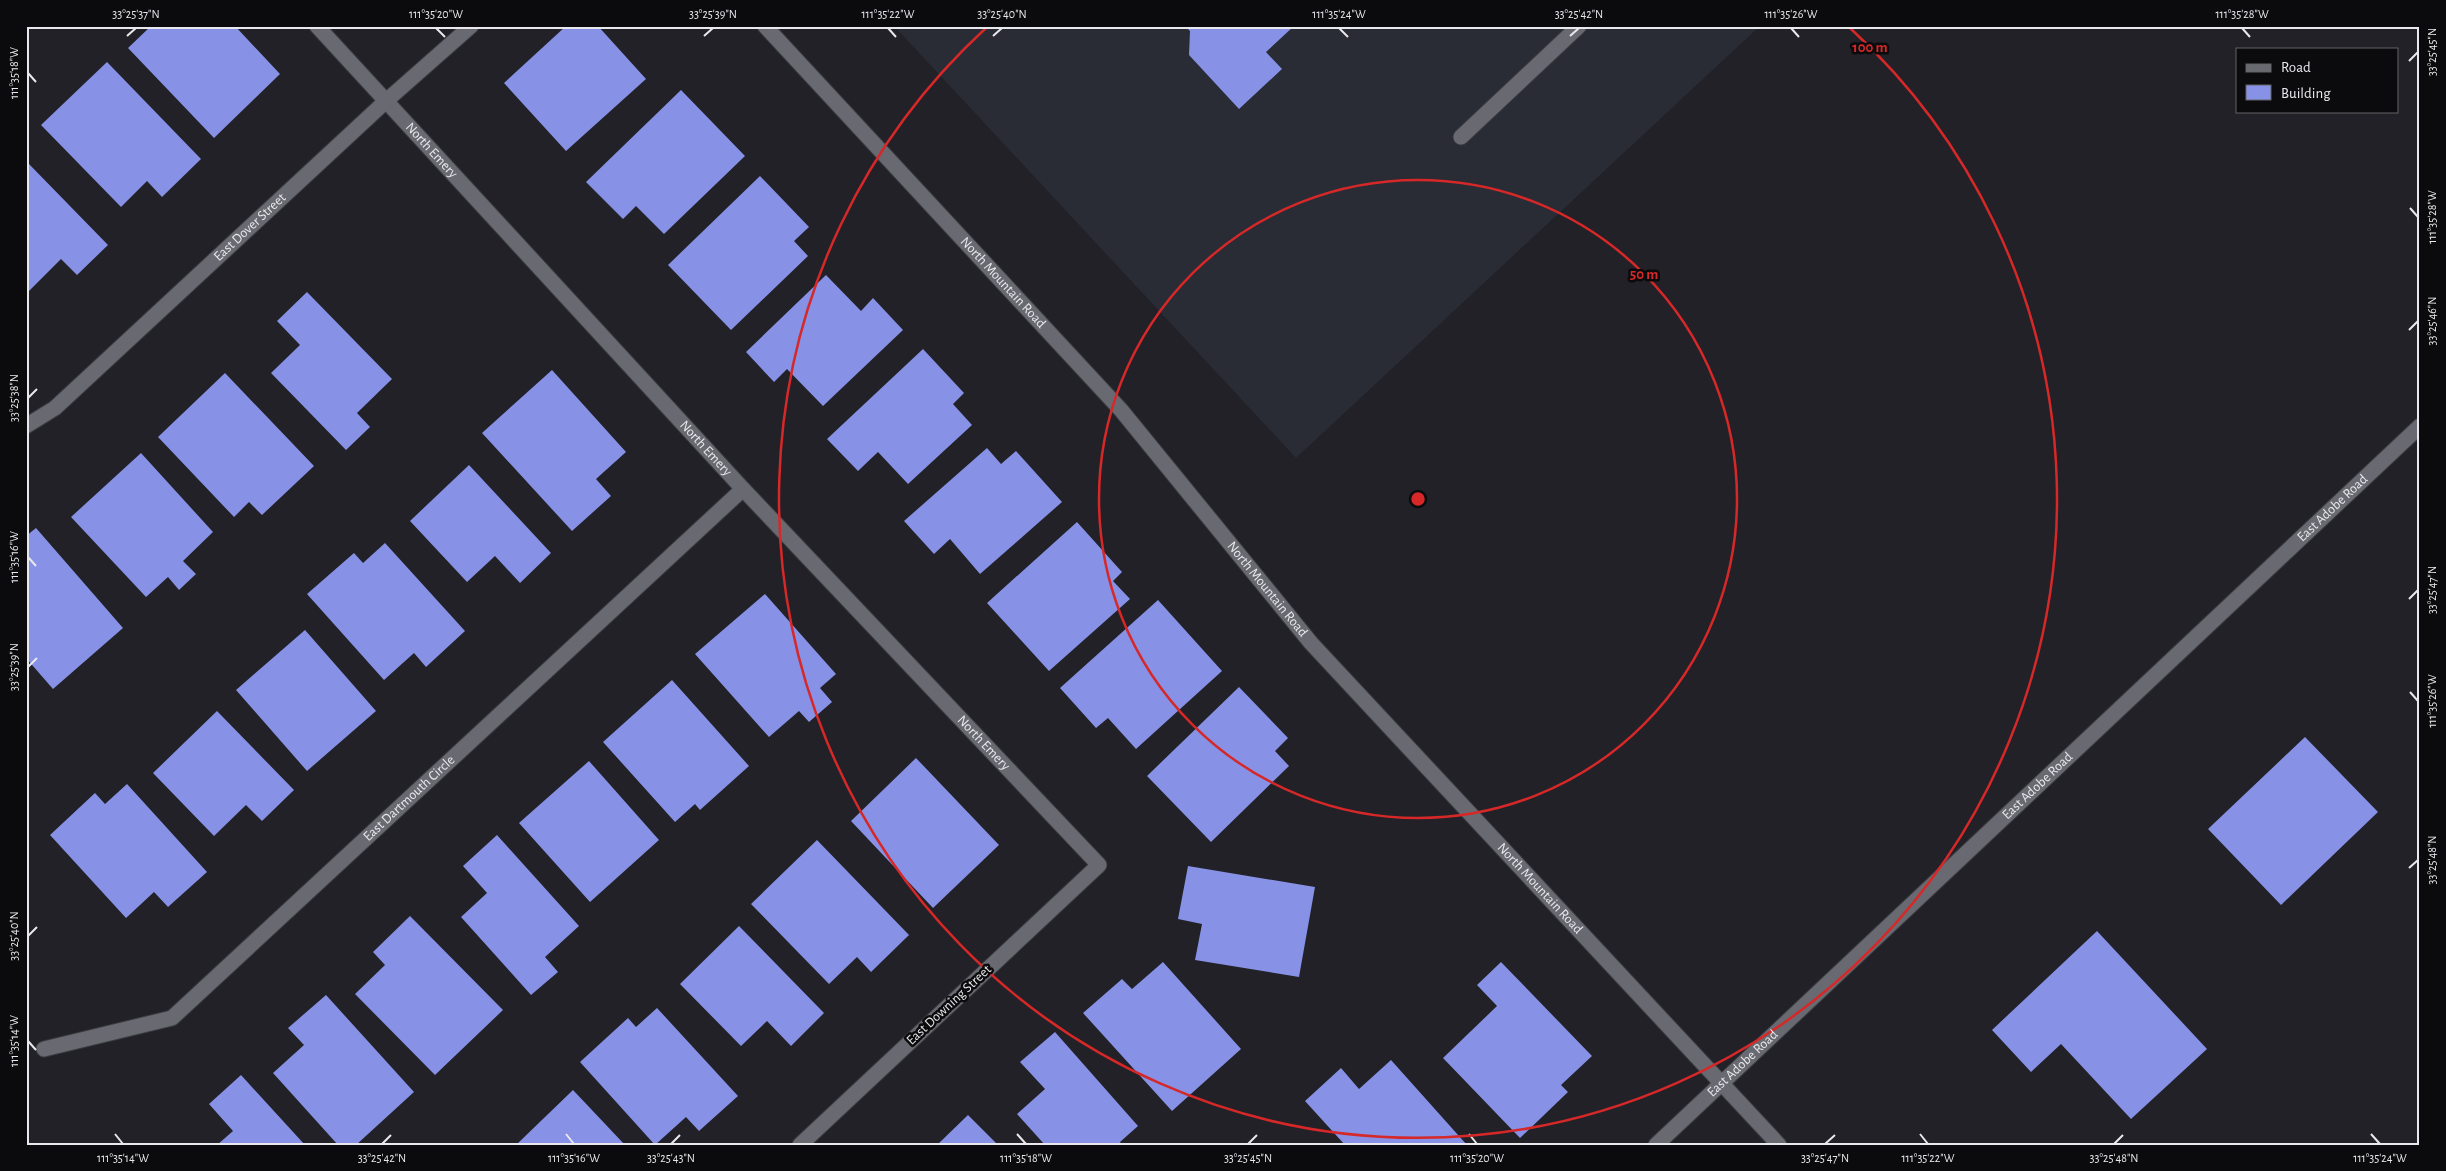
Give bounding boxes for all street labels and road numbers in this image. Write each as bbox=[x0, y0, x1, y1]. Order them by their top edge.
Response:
street label: North Emery bbox=[403, 120, 460, 181]
street label: East Dover Street bbox=[211, 190, 289, 264]
street label: North Mountain Road bbox=[958, 235, 1048, 331]
street label: North Emery bbox=[677, 418, 734, 479]
street label: East Adobe Road bbox=[2295, 472, 2370, 545]
street label: North Mountain Road bbox=[1224, 539, 1310, 640]
street label: North Emery bbox=[955, 713, 1013, 773]
street label: East Adobe Road bbox=[2000, 750, 2075, 822]
street label: East Dartmouth Circle bbox=[361, 753, 458, 844]
street label: North Mountain Road bbox=[1494, 841, 1585, 937]
street label: East Downing Street bbox=[904, 962, 994, 1048]
street label: East Adobe Road bbox=[1705, 1027, 1781, 1100]

